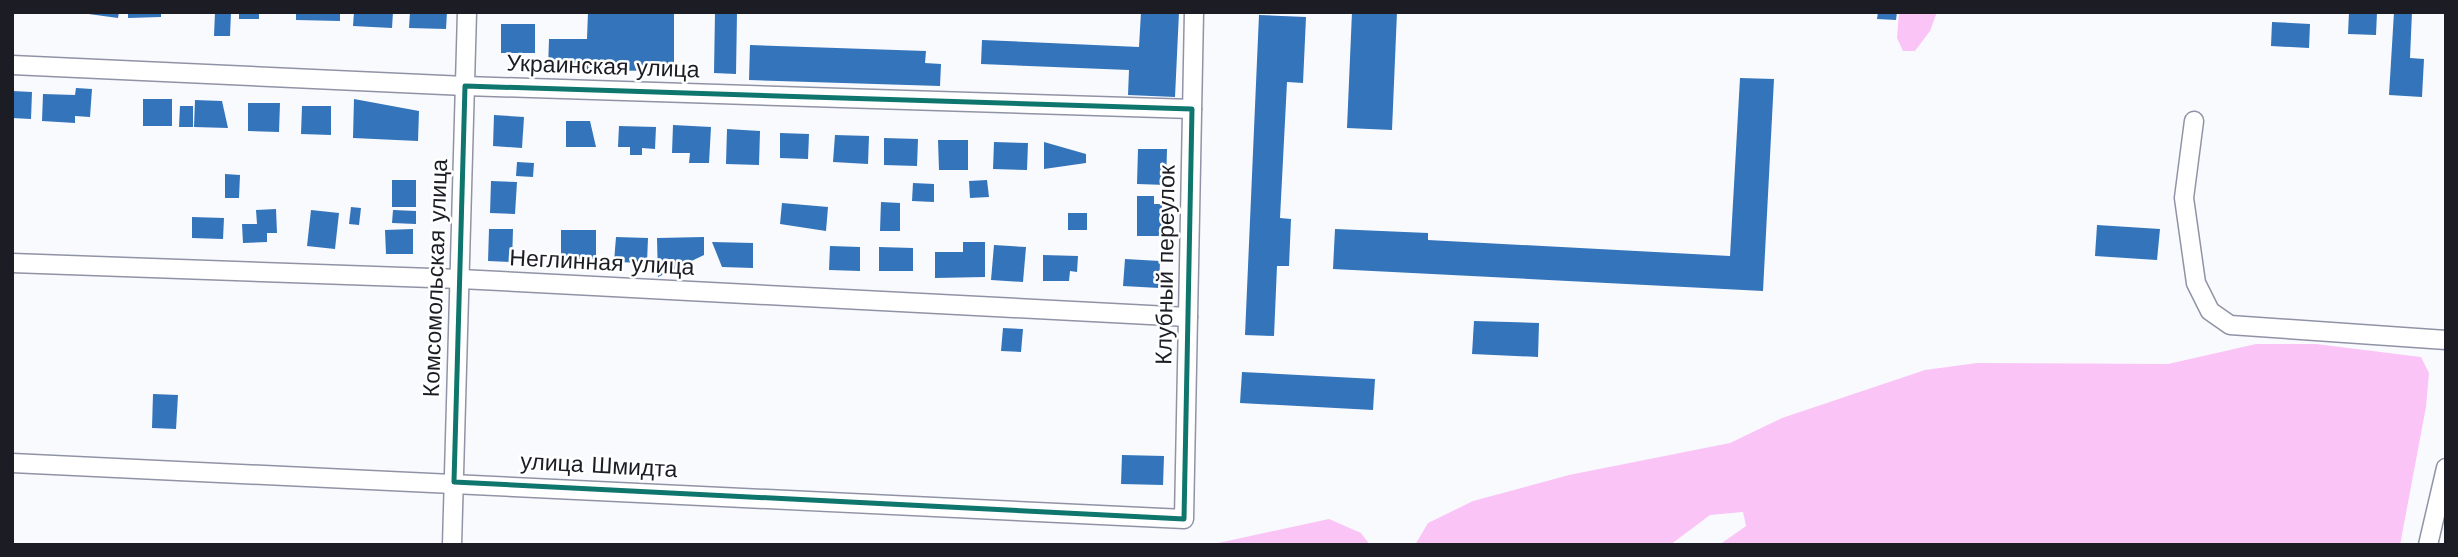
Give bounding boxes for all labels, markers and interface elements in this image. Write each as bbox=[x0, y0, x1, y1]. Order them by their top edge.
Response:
street label: Украинская улица bbox=[506, 50, 700, 83]
street label: Комсомольская улица bbox=[418, 158, 453, 398]
street label: Клубный переулок bbox=[1150, 164, 1181, 365]
street label: Неглинная улица bbox=[509, 244, 695, 281]
street label: улица Шмидта bbox=[520, 448, 678, 483]

